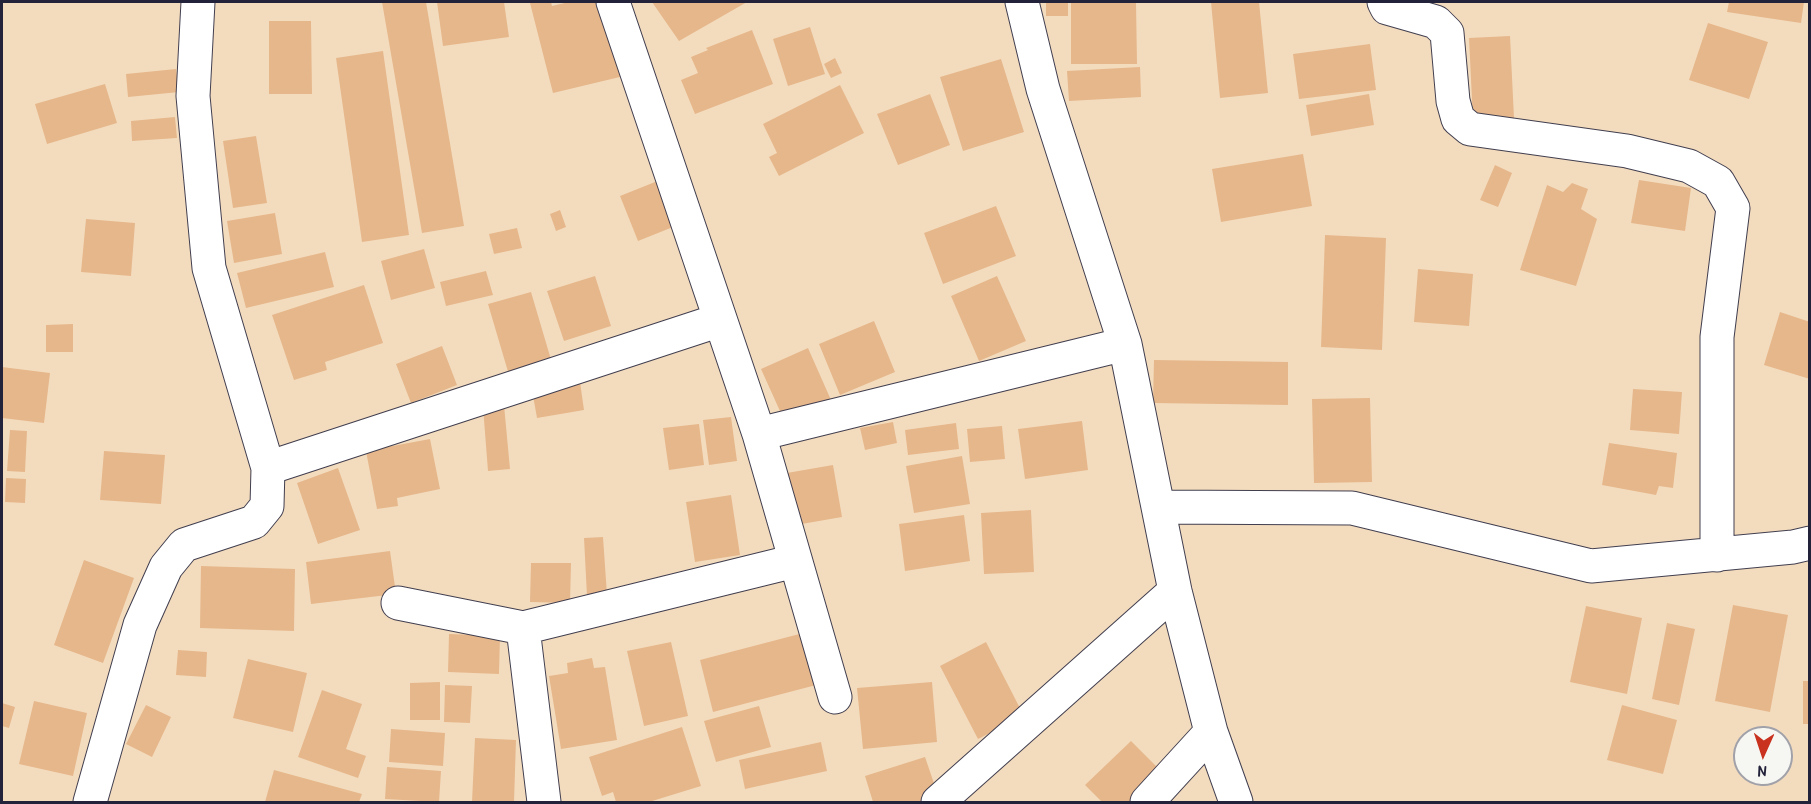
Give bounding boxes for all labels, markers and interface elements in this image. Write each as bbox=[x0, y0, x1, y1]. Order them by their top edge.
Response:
north arrow bbox=[1733, 726, 1793, 786]
text: N bbox=[1757, 761, 1767, 783]

